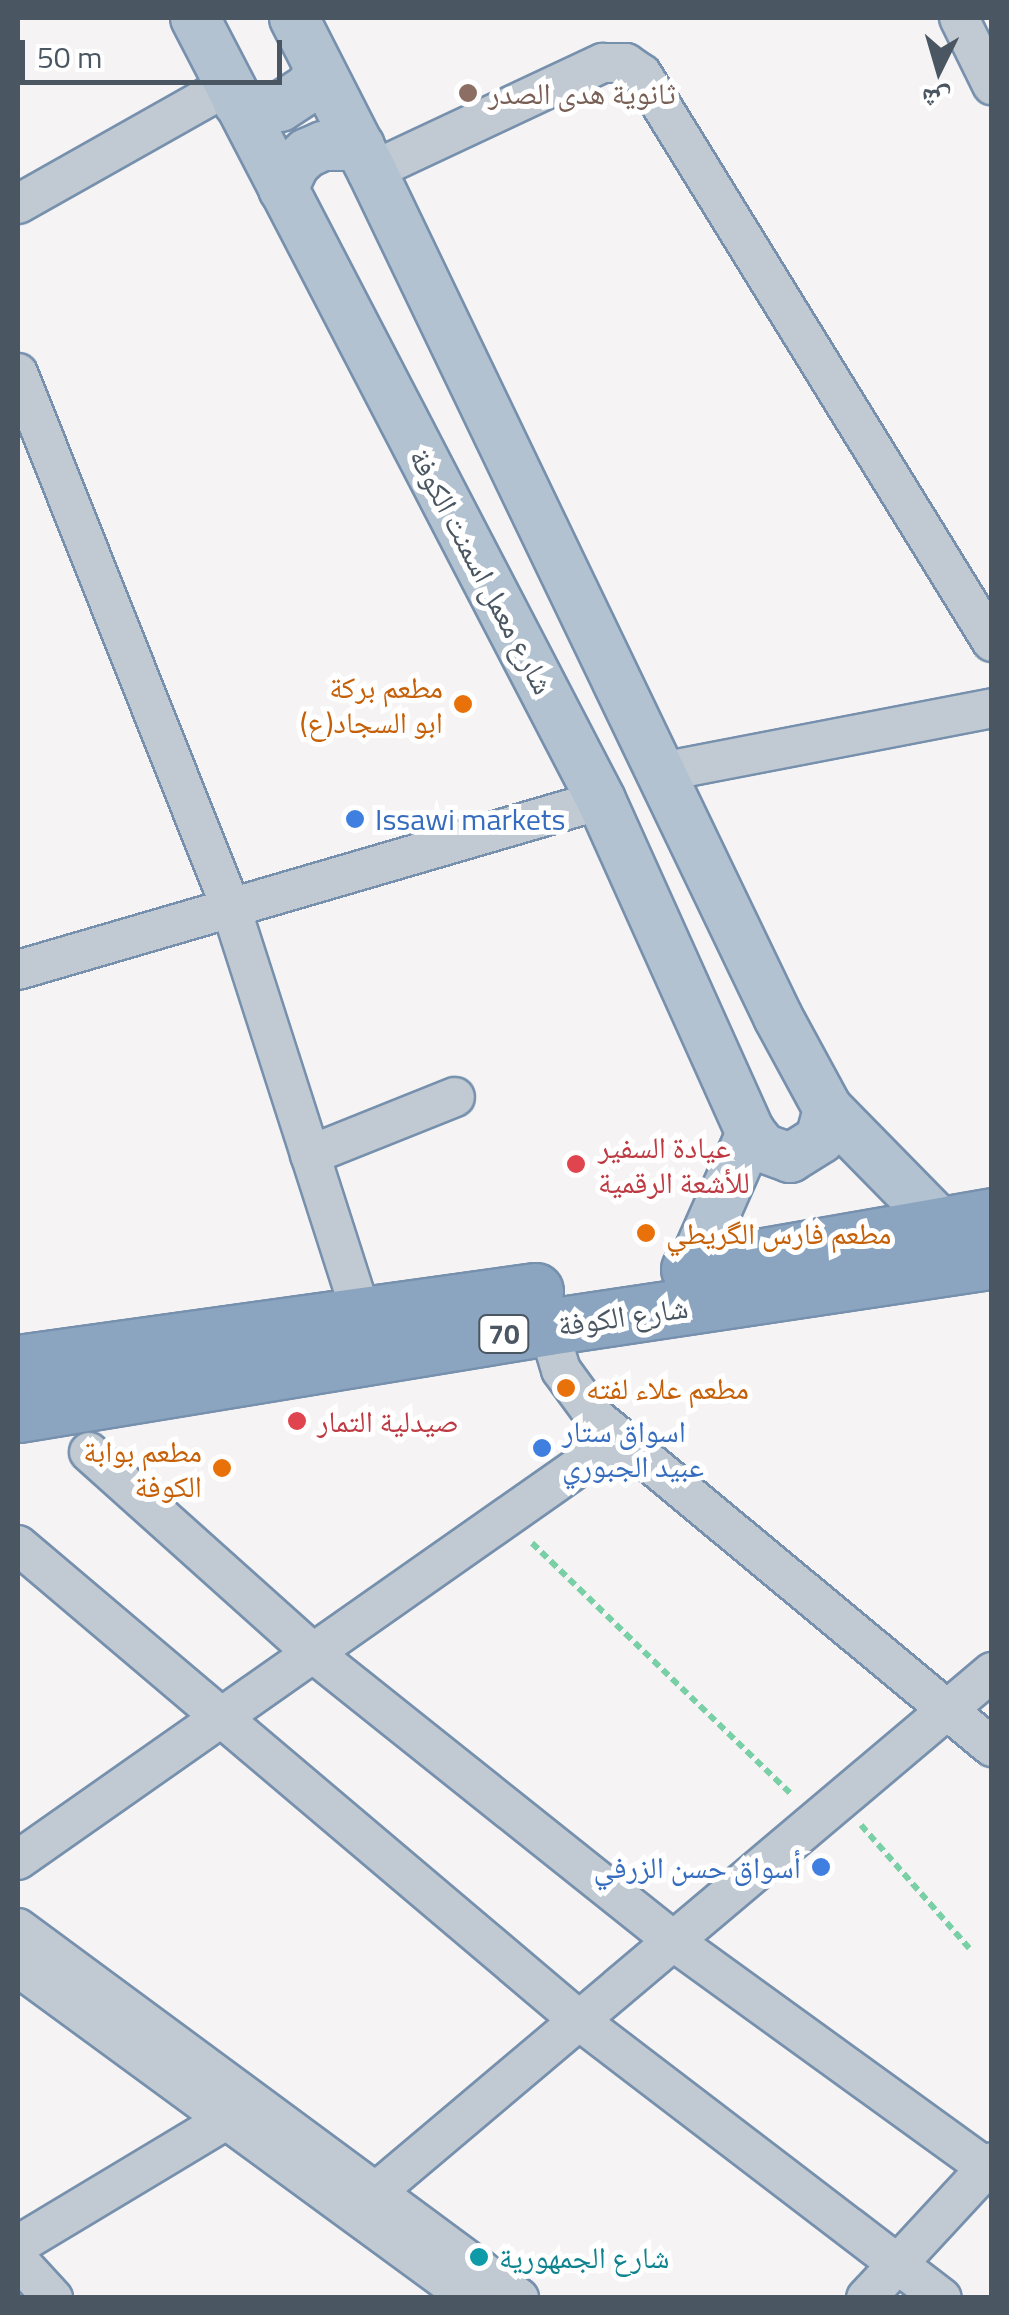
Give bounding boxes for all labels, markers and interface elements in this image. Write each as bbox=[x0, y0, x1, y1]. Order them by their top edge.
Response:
scale bar bbox=[25, 20, 288, 82]
north arrow bbox=[889, 20, 989, 120]
text: 50 m bbox=[37, 34, 102, 80]
place label: ثانوية هدى الصدر bbox=[488, 75, 676, 111]
text: ش bbox=[920, 78, 953, 123]
marker: ثانوية هدى الصدر bbox=[457, 82, 479, 104]
street label: شارع معمل اسمنت الكوفة bbox=[402, 442, 562, 700]
place label: مطعم بركة ابو السجاد(ع) bbox=[300, 669, 443, 740]
marker: مطعم بركة ابو السجاد(ع) bbox=[452, 693, 474, 715]
place label: Issawi markets bbox=[375, 801, 565, 837]
marker: Issawi markets bbox=[344, 808, 366, 830]
place label: عيادة السفير للأشعة الرقمية bbox=[598, 1129, 750, 1200]
marker: عيادة السفير للأشعة الرقمية bbox=[563, 1151, 589, 1177]
place label: مطعم فارس الگريطي bbox=[666, 1215, 891, 1251]
marker: مطعم فارس الگريطي bbox=[635, 1222, 657, 1244]
street label: شارع الكوفة bbox=[556, 1289, 690, 1343]
road number: 70 bbox=[476, 1311, 532, 1357]
place label: مطعم علاء لفته bbox=[586, 1370, 749, 1406]
marker: مطعم علاء لفته bbox=[555, 1377, 577, 1399]
place label: صيدلية التمار bbox=[317, 1403, 459, 1439]
marker: صيدلية التمار bbox=[286, 1410, 308, 1432]
place label: اسواق ستار عبيد الجبوري bbox=[562, 1413, 704, 1484]
place label: مطعم بوابة الكوفة bbox=[83, 1433, 202, 1504]
marker: اسواق ستار عبيد الجبوري bbox=[531, 1437, 553, 1459]
marker: مطعم بوابة الكوفة bbox=[211, 1457, 233, 1479]
place label: أسواق حسن الزرفي bbox=[593, 1849, 801, 1885]
marker: أسواق حسن الزرفي bbox=[810, 1856, 832, 1878]
place label: شارع الجمهورية bbox=[499, 2239, 669, 2275]
marker: شارع الجمهورية bbox=[468, 2246, 490, 2268]

